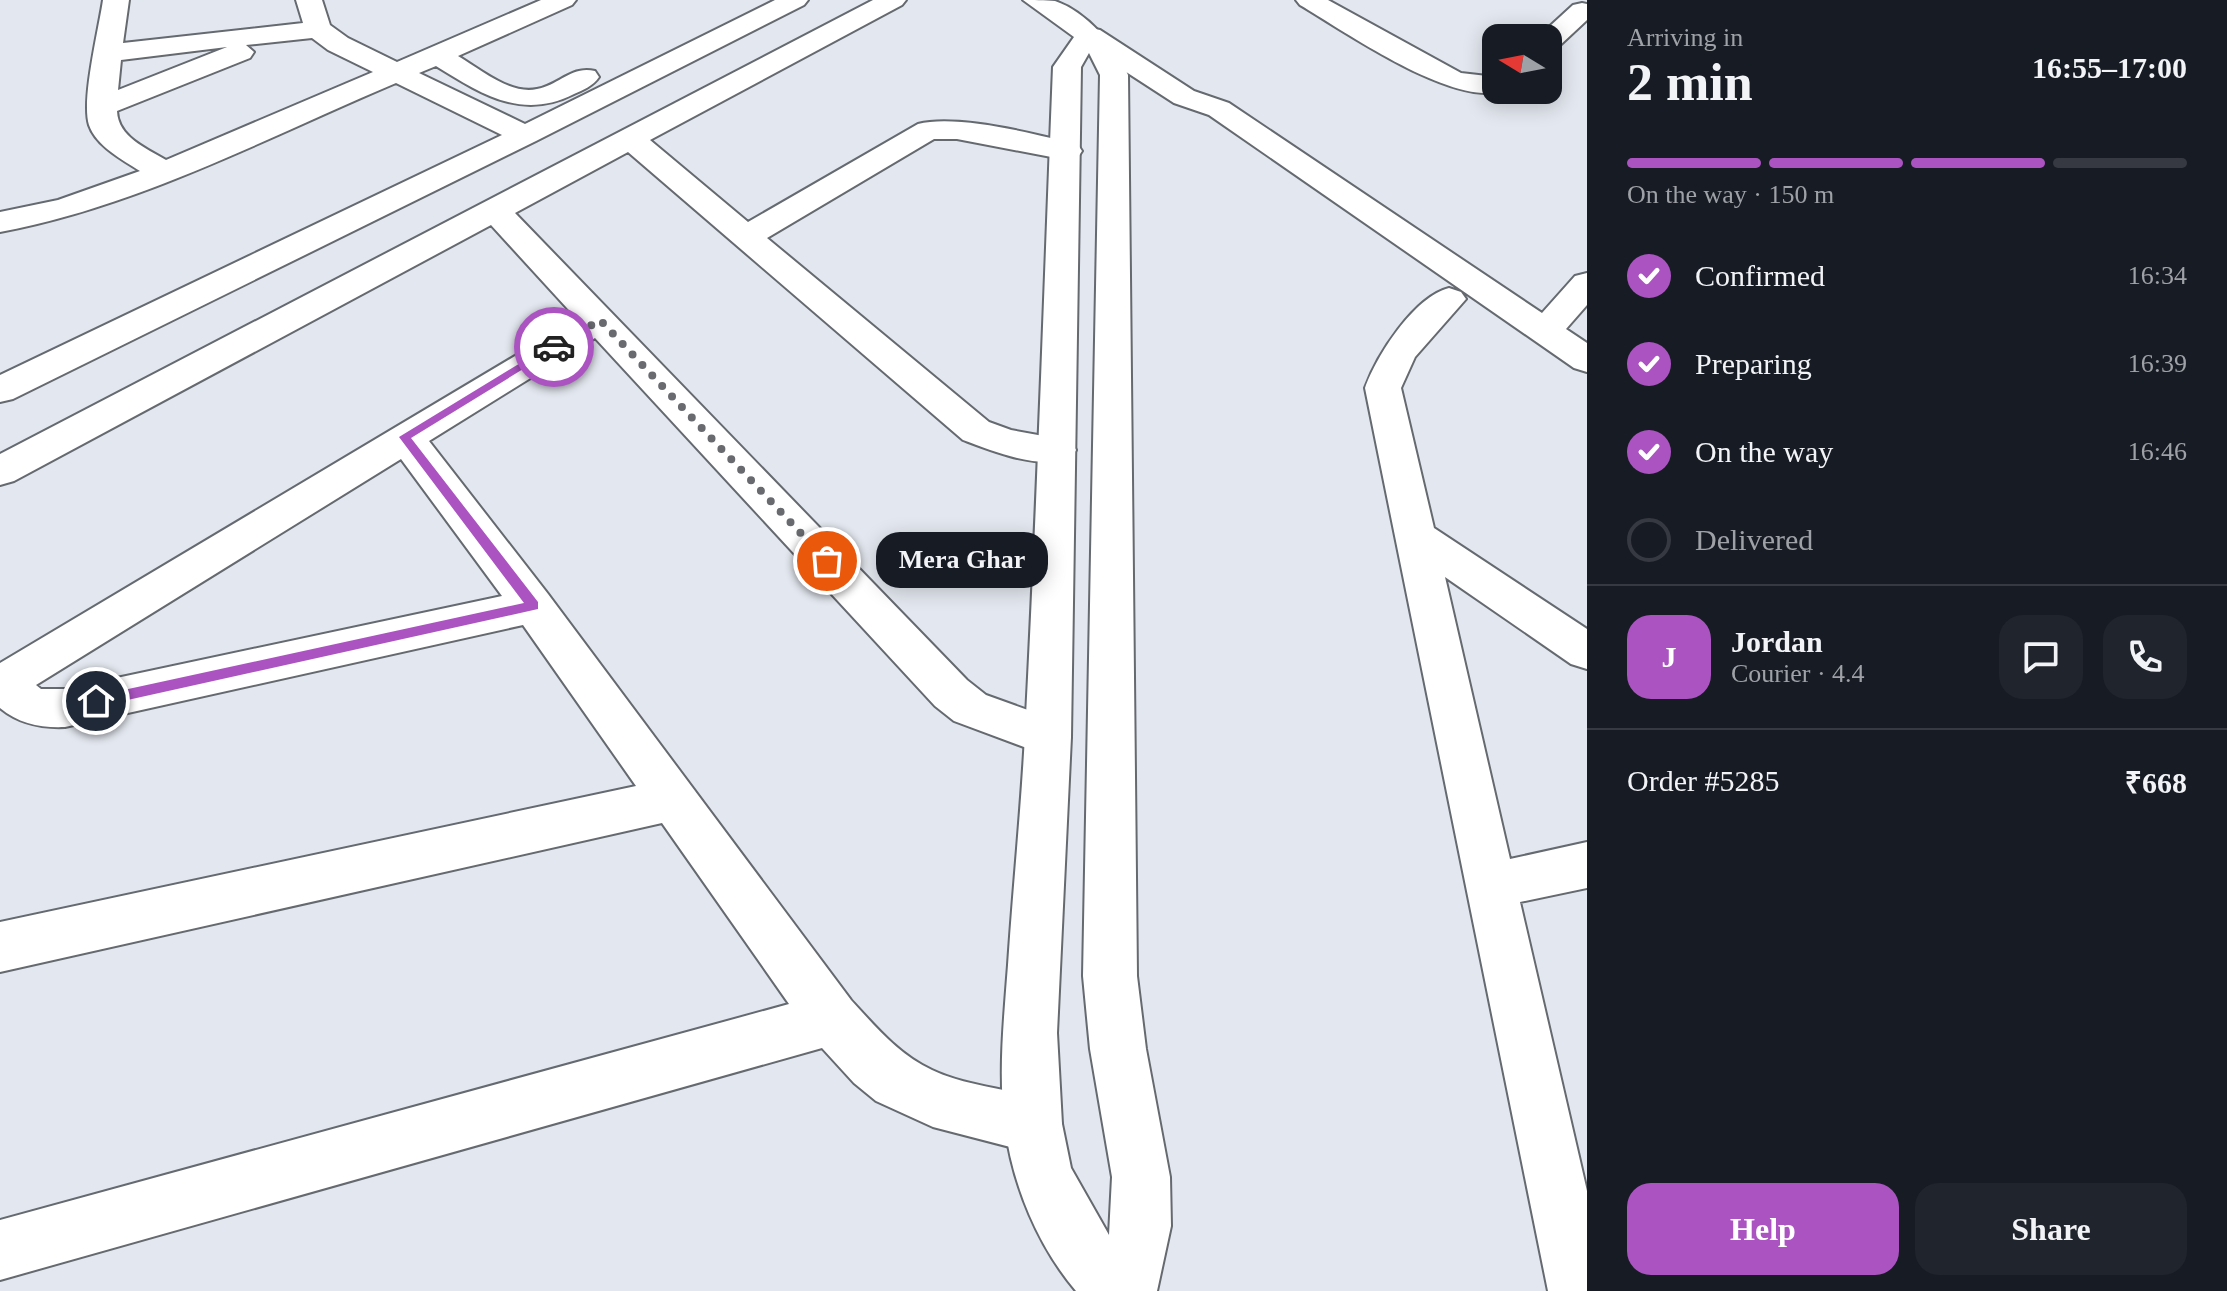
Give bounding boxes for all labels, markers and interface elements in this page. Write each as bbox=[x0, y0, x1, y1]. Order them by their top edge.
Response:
text: Arriving in bbox=[1627, 23, 1743, 52]
north arrow bbox=[1482, 24, 1562, 104]
map controls bbox=[1482, 24, 1562, 104]
text: 16:55–17:00 bbox=[2032, 51, 2187, 84]
text: 2 min bbox=[1627, 54, 1753, 111]
text: On the way · 150 m bbox=[1627, 180, 1834, 209]
icon: check bbox=[1627, 254, 1671, 298]
text: Confirmed bbox=[1695, 259, 1825, 292]
text: 16:34 bbox=[2128, 261, 2187, 290]
courier bbox=[514, 307, 594, 387]
icon: car bbox=[532, 325, 576, 369]
icon: check bbox=[1627, 342, 1671, 386]
text: Preparing bbox=[1695, 347, 1812, 380]
text: 16:39 bbox=[2128, 349, 2187, 378]
icon: check bbox=[1627, 430, 1671, 474]
text: On the way bbox=[1695, 435, 1833, 468]
text: 16:46 bbox=[2128, 437, 2187, 466]
text: Delivered bbox=[1695, 523, 1813, 556]
pin bbox=[793, 527, 861, 595]
callout: Mera Ghar bbox=[875, 533, 1047, 589]
icon: bag bbox=[805, 539, 849, 583]
text: Mera Ghar bbox=[899, 545, 1025, 574]
button: chat bbox=[1999, 615, 2083, 699]
button: phone bbox=[2103, 615, 2187, 699]
text: Jordan bbox=[1731, 625, 1823, 658]
text: J bbox=[1662, 640, 1677, 673]
text: Courier · 4.4 bbox=[1731, 659, 1865, 688]
pin bbox=[62, 667, 130, 735]
icon: home bbox=[74, 679, 118, 723]
text: Order #5285 bbox=[1627, 764, 1779, 797]
text: ₹668 bbox=[2125, 766, 2187, 799]
button: Help bbox=[1627, 1183, 1899, 1275]
button: Share bbox=[1915, 1183, 2187, 1275]

